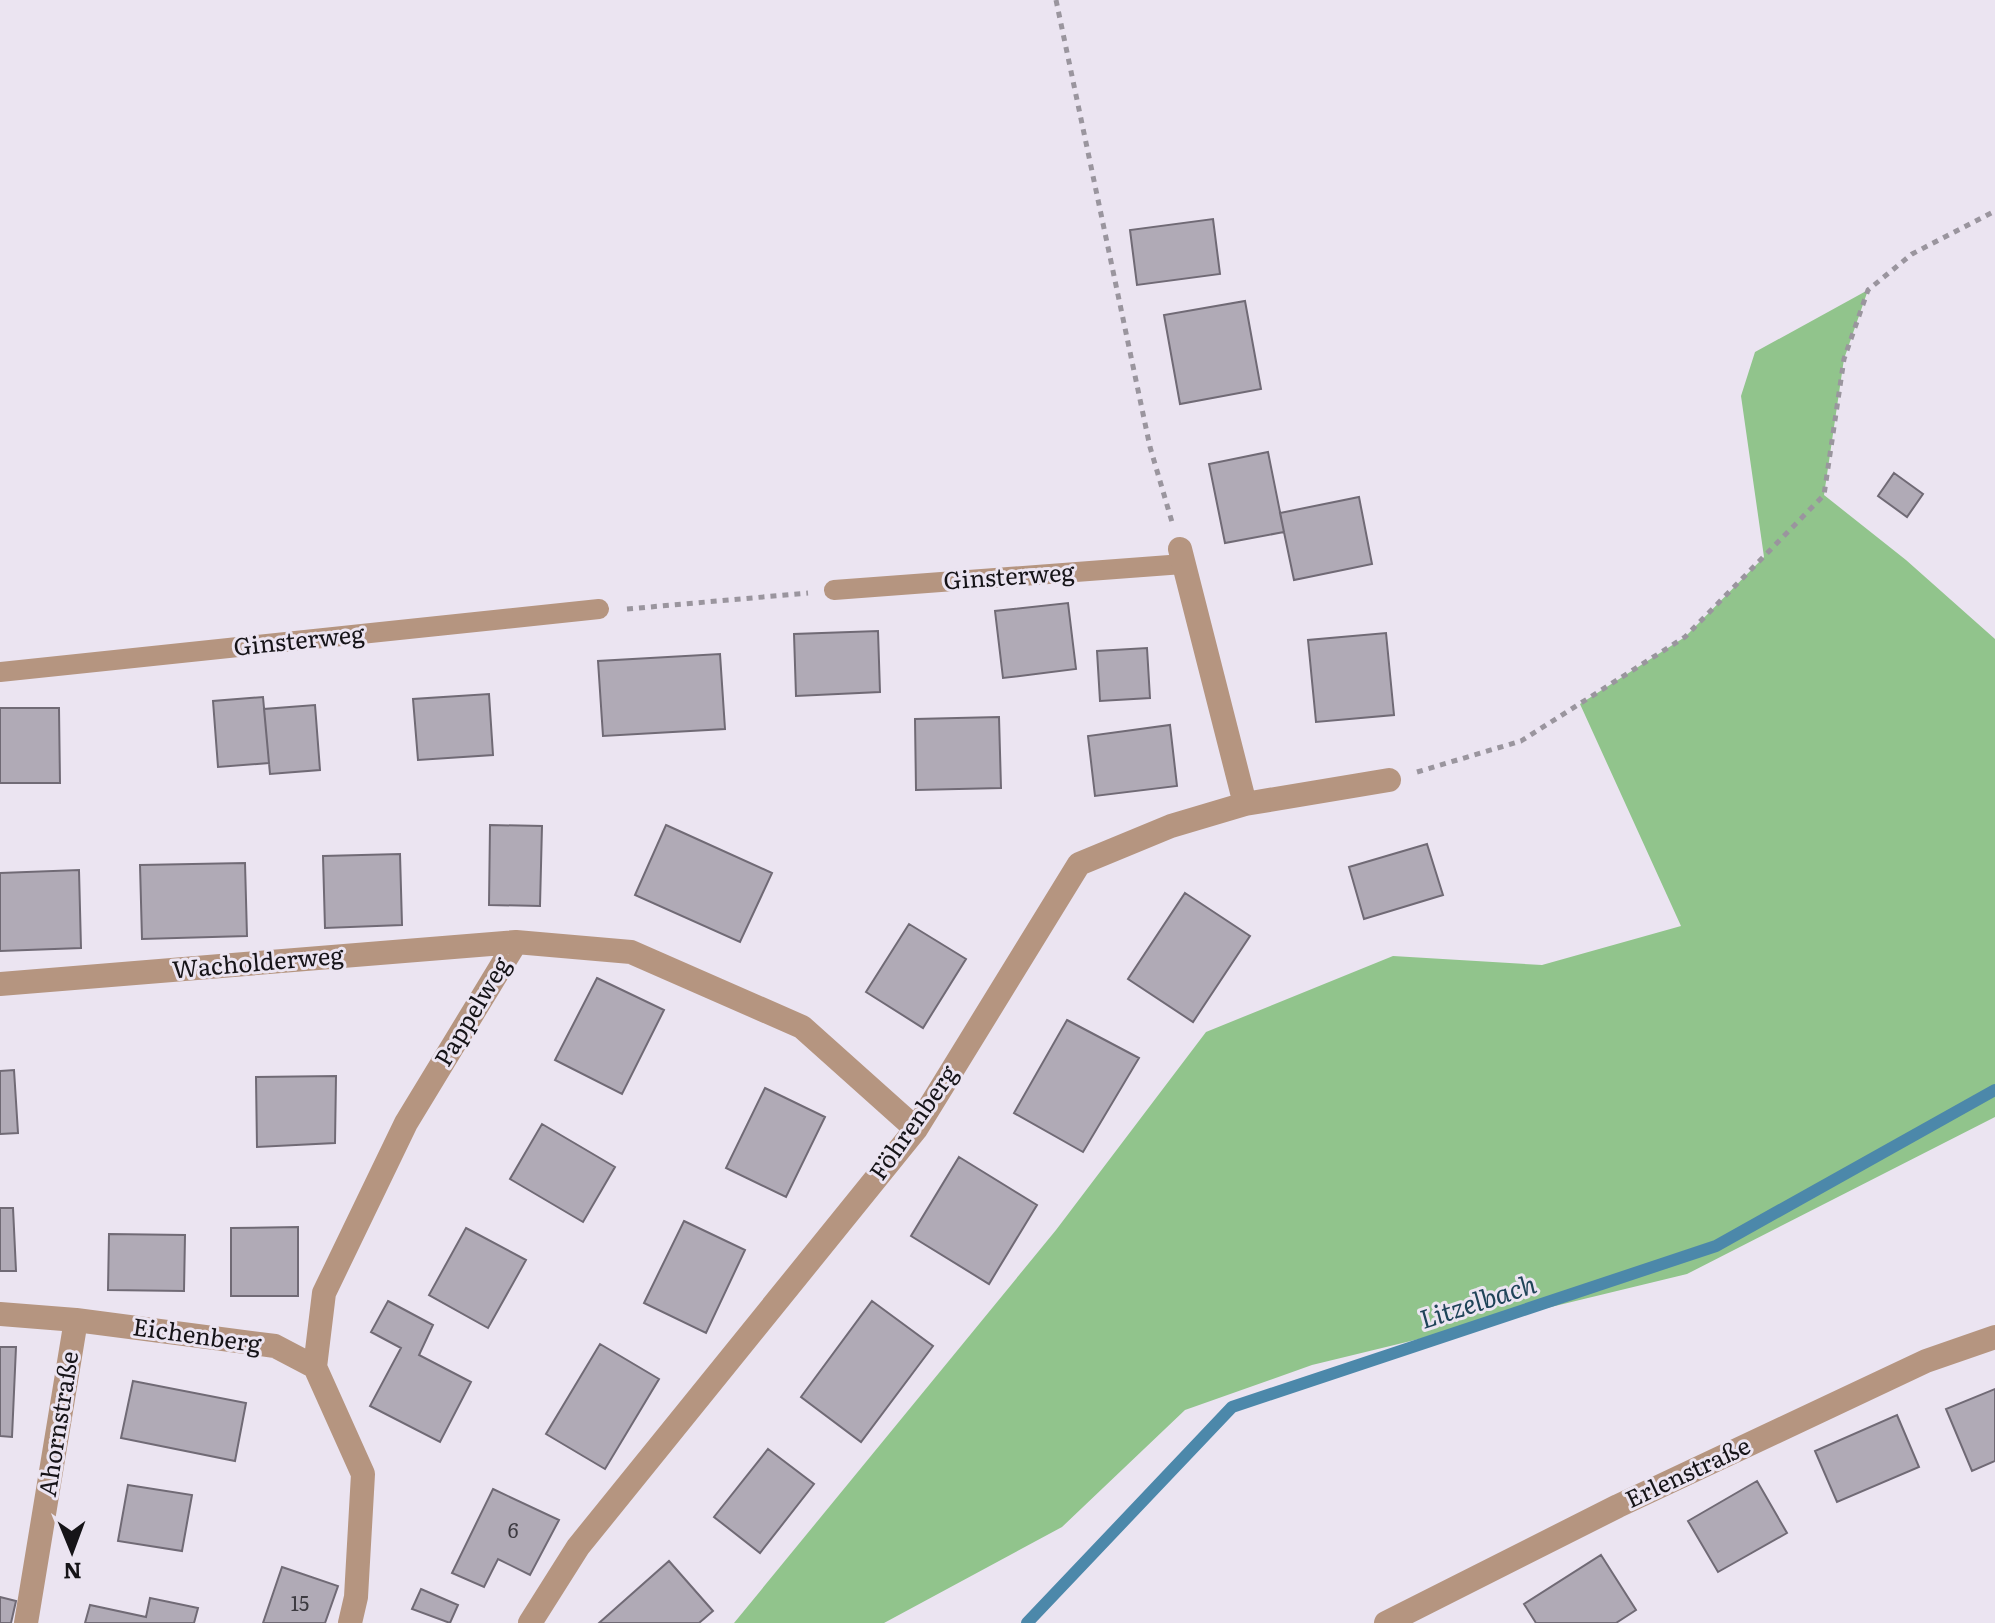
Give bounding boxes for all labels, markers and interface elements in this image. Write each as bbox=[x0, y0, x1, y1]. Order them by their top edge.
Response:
street label: Ginsterweg bbox=[942, 552, 1076, 597]
street label: Ginsterweg bbox=[231, 614, 367, 663]
street label: Wacholderweg bbox=[171, 936, 346, 985]
street label: Pappelweg bbox=[424, 949, 518, 1072]
street label: Föhrenberg bbox=[859, 1056, 965, 1186]
water label: Litzelbach bbox=[1414, 1262, 1540, 1337]
street label: Eichenberg bbox=[131, 1307, 265, 1360]
street label: Ahornstraße bbox=[28, 1348, 85, 1499]
street label: Erlenstraße bbox=[1619, 1426, 1755, 1515]
north arrow bbox=[32, 1511, 112, 1591]
house number: 6 bbox=[508, 1514, 519, 1544]
text: N bbox=[63, 1556, 82, 1589]
house number: 15 bbox=[291, 1587, 309, 1617]

